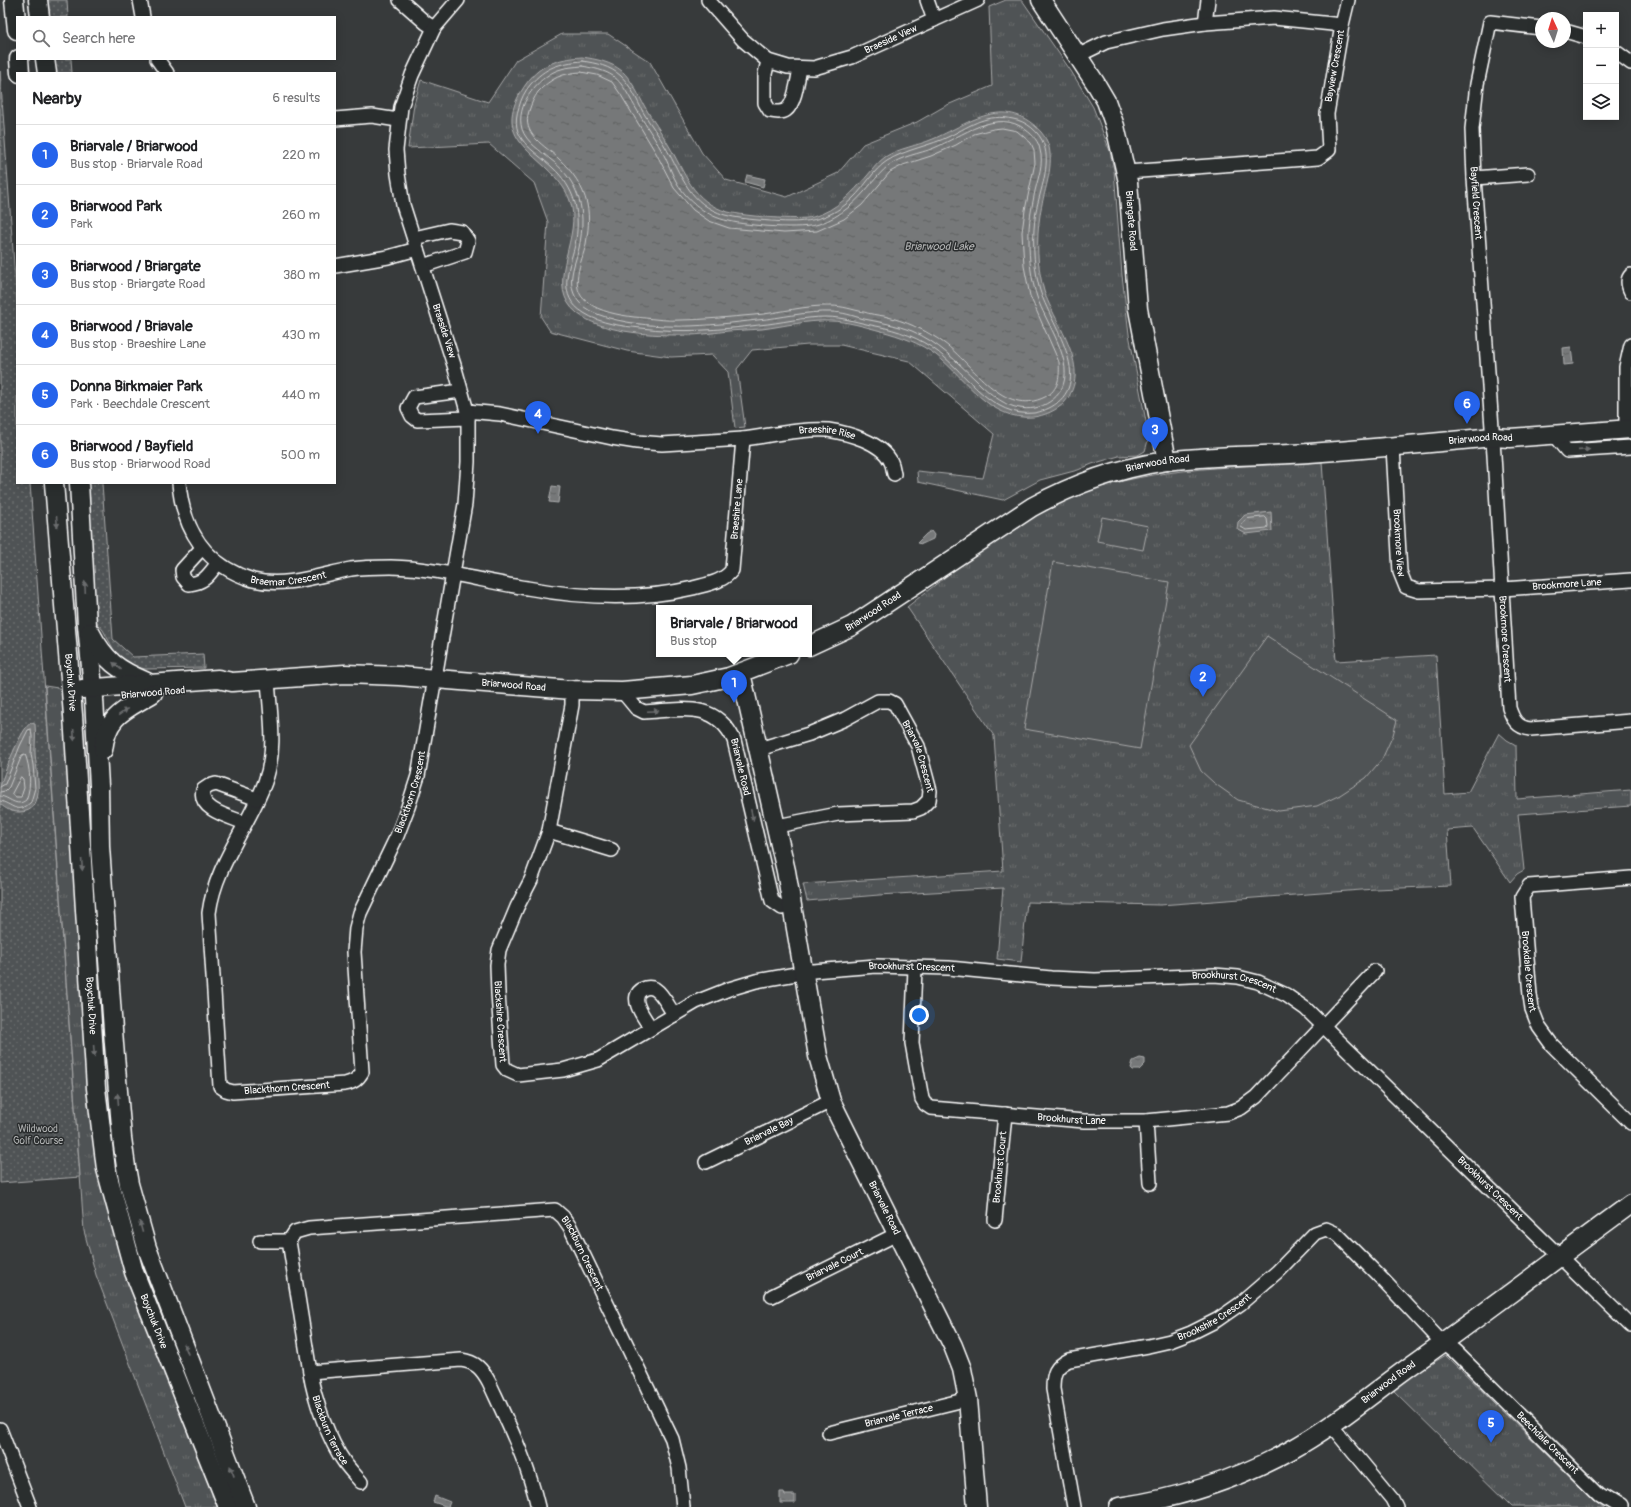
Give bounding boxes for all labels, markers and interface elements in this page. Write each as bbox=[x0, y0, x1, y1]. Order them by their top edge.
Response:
north arrow bbox=[1535, 12, 1571, 48]
map controls bbox=[1583, 12, 1619, 120]
button: + bbox=[1583, 12, 1619, 48]
search box bbox=[16, 16, 336, 60]
street label: Braeside View bbox=[863, 22, 919, 57]
icon: search bbox=[30, 27, 52, 49]
street label: Bayview Crescent bbox=[1323, 28, 1347, 103]
text: Search here bbox=[62, 29, 135, 48]
button: − bbox=[1583, 48, 1619, 84]
button: layers bbox=[1583, 84, 1619, 120]
text: Nearby bbox=[32, 88, 81, 109]
text: 6 results bbox=[273, 90, 320, 106]
text: Briarvale / Briarwood bbox=[70, 137, 198, 156]
text: 1 bbox=[42, 147, 48, 163]
text: 220 m bbox=[282, 147, 320, 163]
text: Bus stop · Briarvale Road bbox=[70, 156, 203, 172]
street label: Bayfield Crescent bbox=[1468, 166, 1484, 241]
street label: Briargate Road bbox=[1123, 190, 1139, 251]
text: Briarwood Park bbox=[70, 197, 162, 216]
text: 2 bbox=[41, 207, 49, 223]
text: 260 m bbox=[282, 207, 320, 223]
text: Park bbox=[70, 216, 93, 232]
water label: Briarwood Lake bbox=[904, 240, 975, 253]
text: Briarwood / Briargate bbox=[70, 257, 201, 276]
text: 3 bbox=[41, 267, 49, 283]
text: 380 m bbox=[283, 267, 320, 283]
text: Bus stop · Briargate Road bbox=[70, 276, 205, 292]
street label: Braeside View bbox=[430, 302, 459, 360]
text: Briarwood / Briavale bbox=[70, 317, 193, 336]
text: 4 bbox=[41, 327, 49, 343]
text: 430 m bbox=[282, 327, 320, 343]
text: Bus stop · Braeshire Lane bbox=[70, 336, 206, 352]
text: Donna Birkmaier Park bbox=[70, 377, 203, 396]
text: 5 bbox=[41, 387, 49, 403]
text: 440 m bbox=[282, 387, 320, 403]
pin: 6 bbox=[1454, 391, 1480, 424]
text: Park · Beechdale Crescent bbox=[70, 396, 210, 412]
pin: 4 bbox=[525, 401, 551, 434]
pin: 3 bbox=[1142, 417, 1168, 450]
street label: Braeshire Rise bbox=[798, 424, 857, 442]
street label: Briarwood Road bbox=[1448, 431, 1513, 447]
text: Briarwood / Bayfield bbox=[70, 437, 193, 456]
one-way arrow bbox=[1578, 446, 1590, 453]
text: 6 bbox=[41, 447, 49, 463]
text: 500 m bbox=[281, 447, 320, 463]
street label: Briarwood Road bbox=[1124, 453, 1190, 475]
text: Bus stop · Briarwood Road bbox=[70, 456, 211, 472]
street label: Braeshire Lane bbox=[729, 478, 746, 540]
street label: Brookmore View bbox=[1390, 508, 1407, 579]
one-way arrow bbox=[54, 516, 61, 528]
street label: Braemar Crescent bbox=[249, 569, 328, 589]
street label: Brookmore Lane bbox=[1532, 576, 1602, 593]
one-way arrow bbox=[82, 581, 89, 593]
street label: Briarwood Road bbox=[843, 589, 904, 634]
street label: Brookmore Crescent bbox=[1496, 595, 1514, 684]
popup bbox=[656, 605, 812, 657]
text: Briarvale / Briarwood bbox=[670, 614, 798, 633]
text: Bus stop bbox=[670, 633, 717, 649]
street label: Boychuk Drive bbox=[62, 653, 79, 712]
one-way arrow bbox=[112, 662, 123, 671]
pin: 2 bbox=[1190, 664, 1216, 697]
pin: 1 bbox=[721, 670, 747, 703]
street label: Briarwood Road bbox=[481, 677, 546, 694]
street label: Briarwood Road bbox=[120, 684, 186, 702]
one-way arrow bbox=[118, 708, 128, 716]
one-way arrow bbox=[647, 708, 660, 714]
street label: Briarvale Crescent bbox=[899, 718, 936, 795]
one-way arrow bbox=[71, 729, 78, 741]
street label: Briarvale Road bbox=[728, 737, 753, 797]
street label: Blackthorn Crescent bbox=[392, 749, 428, 835]
one-way arrow bbox=[749, 810, 755, 822]
one-way arrow bbox=[79, 859, 86, 871]
street label: Brookdale Crescent bbox=[1519, 930, 1539, 1015]
street label: Brookhurst Crescent bbox=[868, 960, 956, 975]
street label: Brookhurst Crescent bbox=[1192, 969, 1279, 996]
street label: Boychuk Drive bbox=[83, 976, 99, 1035]
street label: Blackshire Crescent bbox=[492, 980, 509, 1064]
your location bbox=[909, 1005, 929, 1025]
one-way arrow bbox=[90, 1045, 97, 1057]
street label: Blackthorn Crescent bbox=[244, 1079, 331, 1097]
one-way arrow bbox=[115, 1093, 122, 1105]
street label: Brookhurst Lane bbox=[1037, 1111, 1106, 1127]
street label: Briarvale Bay bbox=[743, 1114, 796, 1148]
park label: Wildwood Golf Course bbox=[13, 1123, 63, 1147]
street label: Brookhurst Court bbox=[991, 1130, 1009, 1204]
street label: Brookhurst Crescent bbox=[1455, 1154, 1526, 1224]
street label: Briarvale Road bbox=[866, 1179, 903, 1237]
street label: Blackburn Crescent bbox=[558, 1214, 606, 1294]
one-way arrow bbox=[138, 1221, 144, 1233]
street label: Briarvale Court bbox=[804, 1245, 866, 1284]
street label: Brookshire Crescent bbox=[1176, 1290, 1254, 1344]
street label: Boychuk Drive bbox=[137, 1292, 170, 1351]
one-way arrow bbox=[182, 1343, 188, 1355]
street label: Briarwood Road bbox=[1359, 1358, 1418, 1406]
street label: Blackburn Terrace bbox=[309, 1394, 351, 1468]
street label: Briarvale Terrace bbox=[864, 1402, 934, 1430]
pin: 5 bbox=[1478, 1410, 1504, 1443]
street label: Beechdale Crescent bbox=[1514, 1410, 1582, 1477]
one-way arrow bbox=[228, 1464, 234, 1476]

